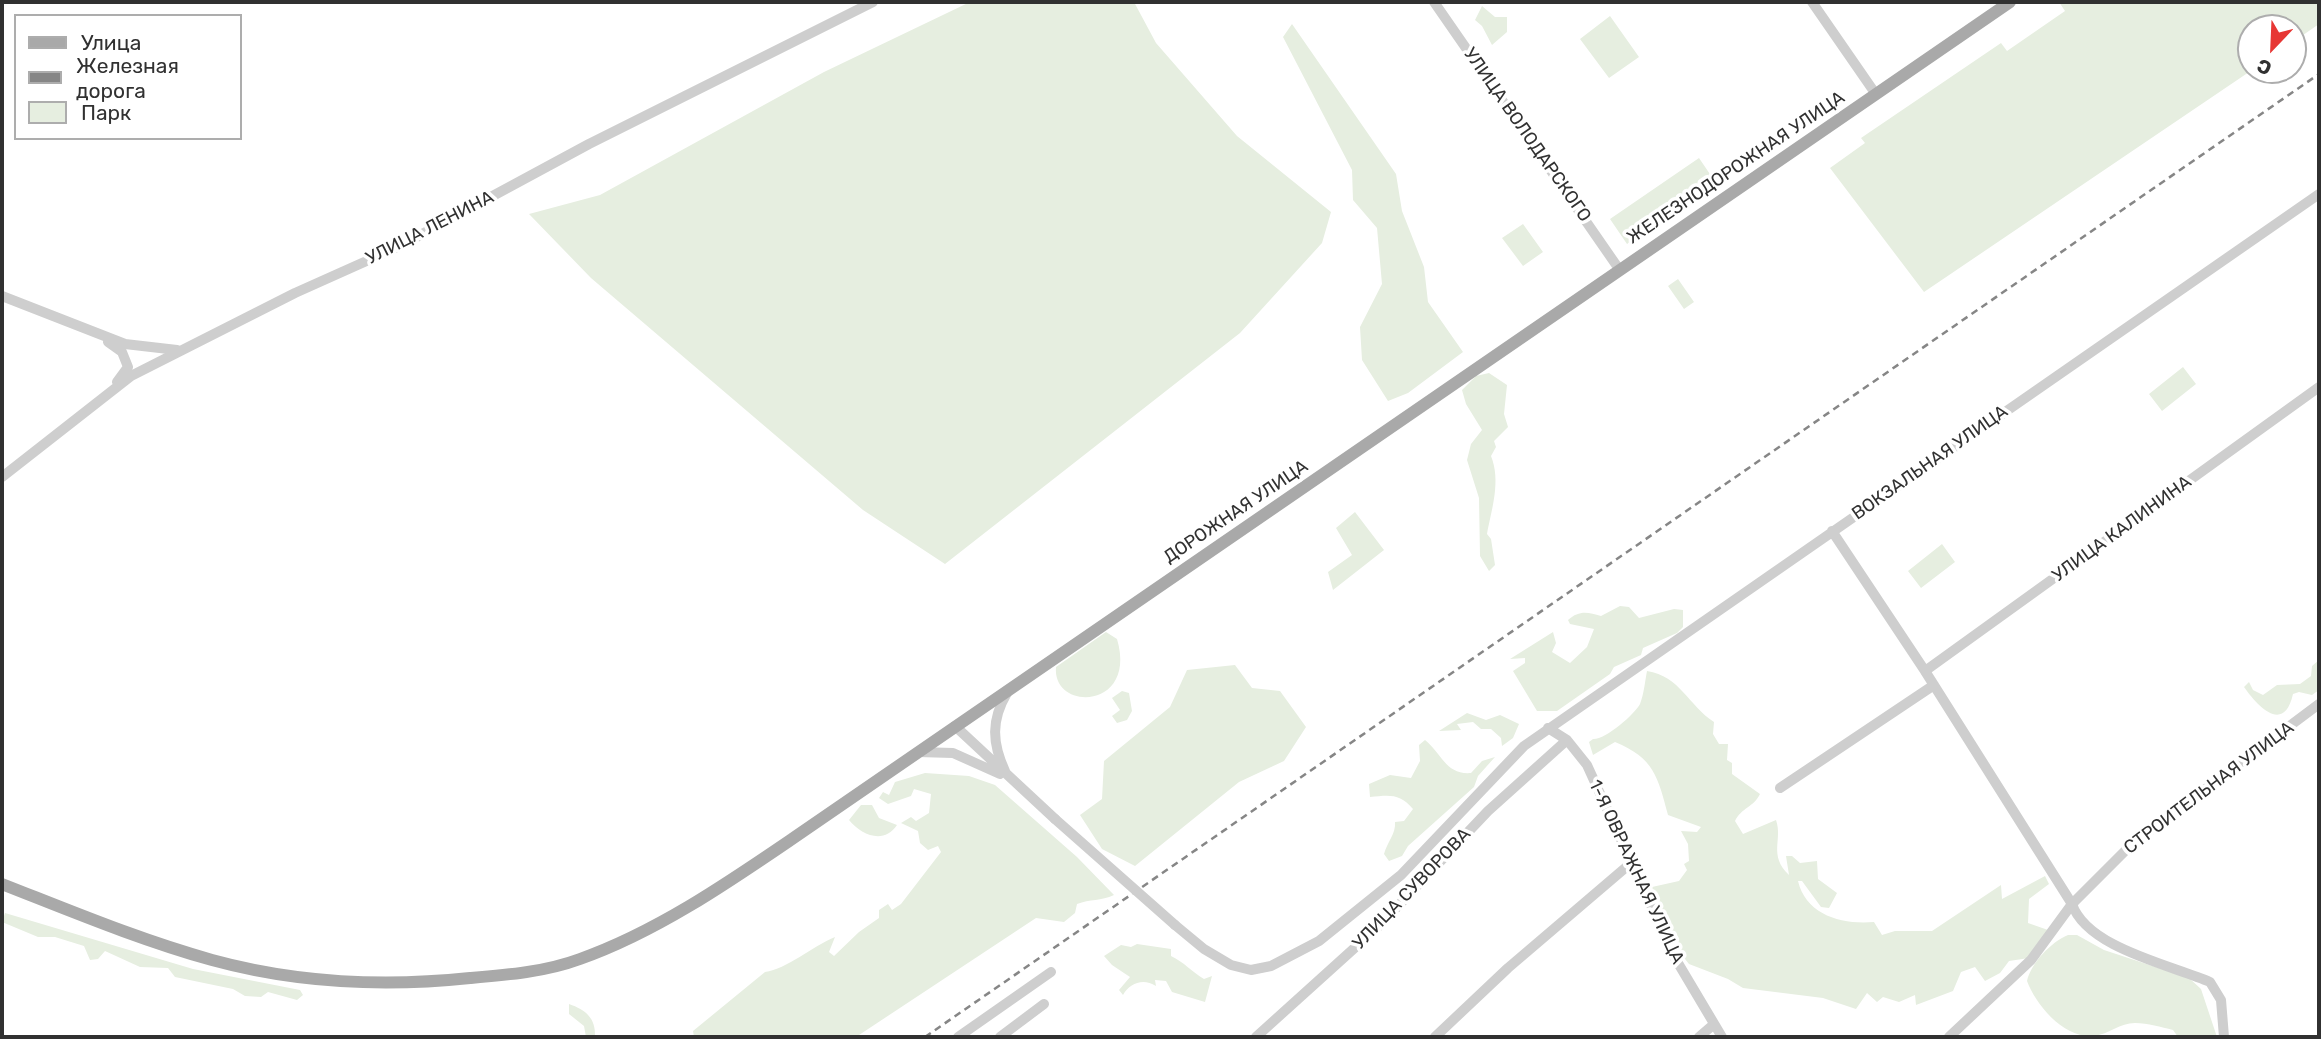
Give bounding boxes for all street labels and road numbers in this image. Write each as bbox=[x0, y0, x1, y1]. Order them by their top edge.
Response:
street label: УЛИЦА ВОЛОДАРСКОГО bbox=[1459, 44, 1595, 226]
street label: ЖЕЛЕЗНОДОРОЖНАЯ УЛИЦА bbox=[1623, 87, 1849, 249]
street label: УЛИЦА ЛЕНИНА bbox=[363, 186, 497, 270]
street label: ВОКЗАЛЬНАЯ УЛИЦА bbox=[1848, 401, 2012, 525]
street label: ДОРОЖНАЯ УЛИЦА bbox=[1160, 456, 1312, 568]
street label: УЛИЦА КАЛИНИНА bbox=[2048, 471, 2196, 587]
street label: СТРОИТЕЛЬНАЯ УЛИЦА bbox=[2120, 717, 2298, 859]
street label: 1-Я ОВРАЖНАЯ УЛИЦА bbox=[1584, 776, 1688, 968]
street label: УЛИЦА СУВОРОВА bbox=[1349, 824, 1475, 954]

